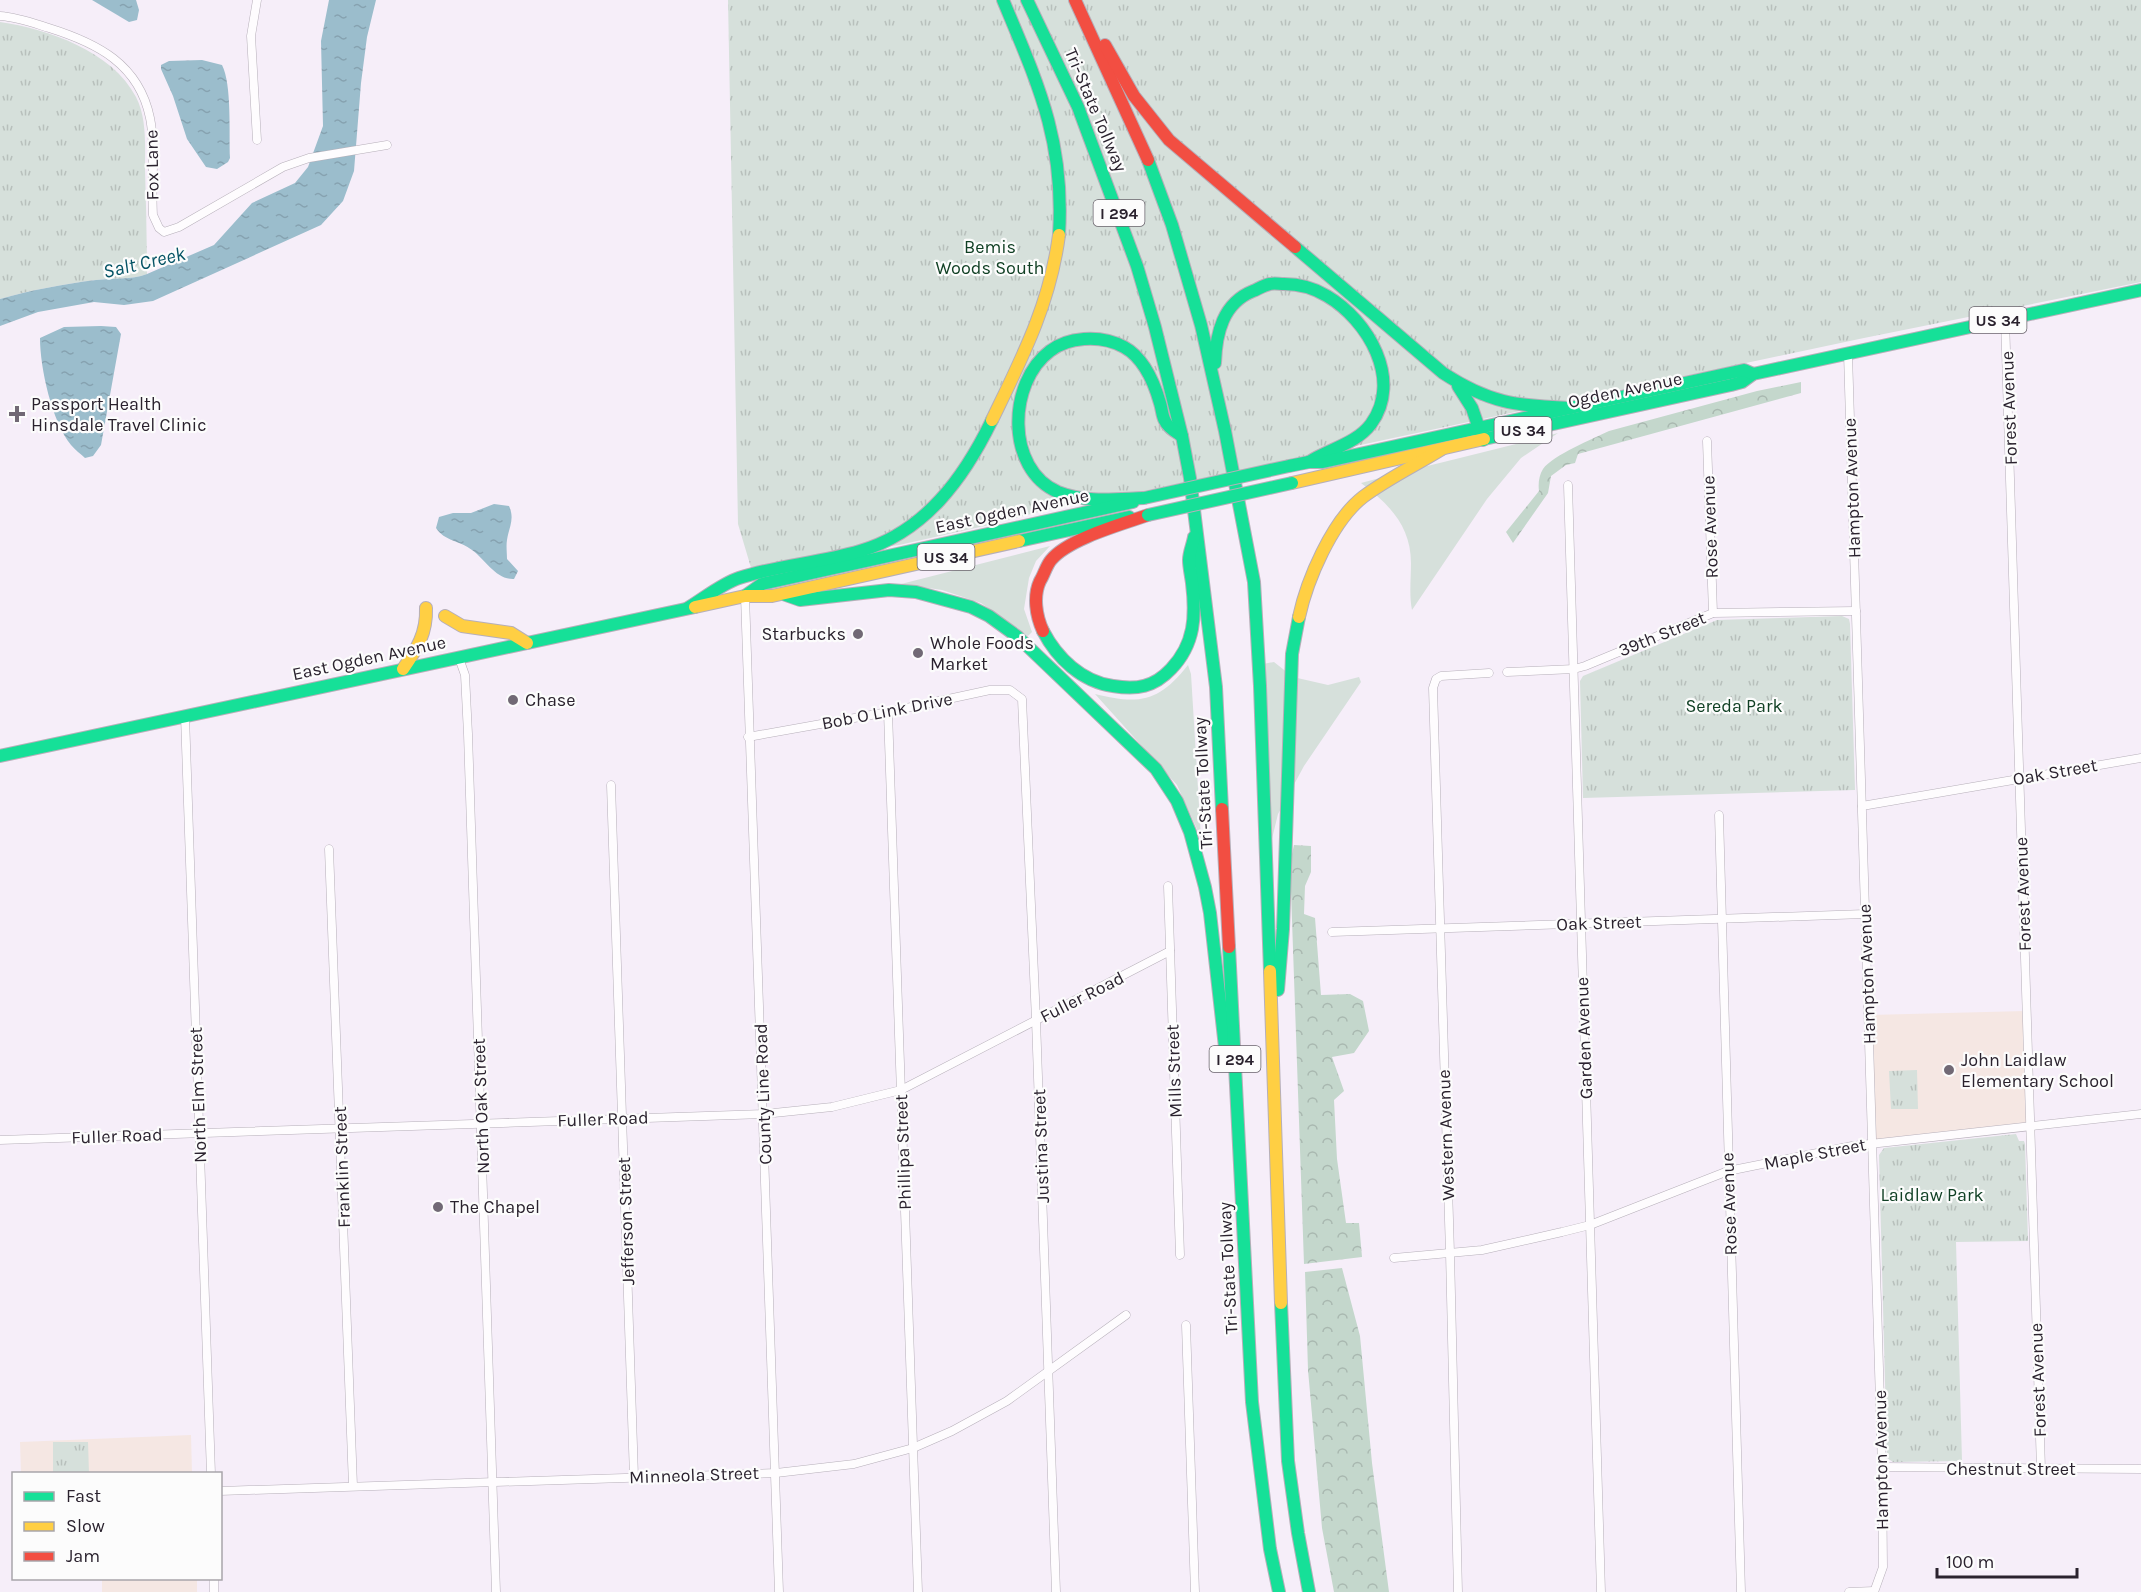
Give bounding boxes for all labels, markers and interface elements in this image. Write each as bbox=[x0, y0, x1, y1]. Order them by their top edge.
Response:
street label: Tri-State Tollway bbox=[1060, 45, 1132, 176]
street label: Fox Lane bbox=[140, 129, 164, 201]
road number: I 294 bbox=[1094, 200, 1144, 226]
park label: Bemis Woods South bbox=[936, 236, 1044, 279]
water label: Salt Creek bbox=[101, 242, 188, 283]
road number: US 34 bbox=[1970, 307, 2026, 333]
street label: Forest Avenue bbox=[1996, 351, 2022, 465]
street label: Ogden Avenue bbox=[1566, 367, 1684, 413]
place label: Passport Health Hinsdale Travel Clinic bbox=[31, 393, 207, 436]
marker: Passport Health Hinsdale Travel Clinic bbox=[8, 405, 26, 423]
road number: US 34 bbox=[1494, 417, 1552, 443]
street label: Hampton Avenue bbox=[1839, 418, 1865, 558]
street label: Rose Avenue bbox=[1697, 475, 1723, 579]
street label: East Ogden Avenue bbox=[933, 484, 1091, 538]
road number: US 34 bbox=[918, 544, 974, 570]
street label: 39th Street bbox=[1615, 606, 1709, 662]
place label: Starbucks bbox=[761, 623, 846, 645]
marker: Starbucks bbox=[851, 627, 865, 641]
street label: East Ogden Avenue bbox=[290, 631, 448, 685]
place label: Whole Foods Market bbox=[930, 632, 1034, 675]
marker: Whole Foods Market bbox=[911, 646, 925, 660]
street label: Bob O Link Drive bbox=[820, 688, 954, 734]
place label: Chase bbox=[525, 689, 576, 711]
marker: Chase bbox=[506, 693, 520, 707]
park label: Sereda Park bbox=[1685, 695, 1783, 717]
street label: Tri-State Tollway bbox=[1189, 716, 1217, 850]
street label: Oak Street bbox=[2011, 754, 2099, 790]
street label: Forest Avenue bbox=[2010, 837, 2036, 951]
street label: Hampton Avenue bbox=[1854, 904, 1880, 1044]
street label: Oak Street bbox=[1556, 911, 1642, 935]
street label: Fuller Road bbox=[1036, 966, 1128, 1028]
street label: Garden Avenue bbox=[1571, 977, 1597, 1099]
street label: County Line Road bbox=[750, 1023, 776, 1165]
street label: Mills Street bbox=[1161, 1024, 1187, 1118]
street label: North Elm Street bbox=[185, 1026, 211, 1163]
street label: North Oak Street bbox=[468, 1037, 494, 1174]
road number: I 294 bbox=[1210, 1046, 1260, 1072]
place label: John Laidlaw Elementary School bbox=[1961, 1049, 2114, 1092]
marker: John Laidlaw Elementary School bbox=[1942, 1063, 1956, 1077]
street label: Western Avenue bbox=[1433, 1069, 1459, 1201]
street label: Justina Street bbox=[1028, 1088, 1054, 1203]
street label: Phillipa Street bbox=[890, 1094, 916, 1210]
street label: Franklin Street bbox=[329, 1106, 355, 1228]
street label: Fuller Road bbox=[557, 1106, 649, 1132]
street label: Fuller Road bbox=[71, 1123, 163, 1149]
street label: Maple Street bbox=[1762, 1133, 1868, 1175]
street label: Rose Avenue bbox=[1716, 1152, 1742, 1256]
street label: Jefferson Street bbox=[613, 1156, 639, 1286]
park label: Laidlaw Park bbox=[1880, 1184, 1984, 1206]
place label: The Chapel bbox=[450, 1196, 540, 1218]
marker: The Chapel bbox=[431, 1200, 445, 1214]
street label: Tri-State Tollway bbox=[1214, 1201, 1242, 1335]
street label: Forest Avenue bbox=[2025, 1323, 2051, 1437]
street label: Hampton Avenue bbox=[1869, 1390, 1893, 1530]
street label: Chestnut Street bbox=[1946, 1458, 2076, 1480]
street label: Minneola Street bbox=[629, 1462, 760, 1488]
legend bbox=[12, 1472, 222, 1580]
text: Fast bbox=[66, 1485, 101, 1507]
text: Slow bbox=[66, 1515, 105, 1537]
scale bar bbox=[1937, 1541, 2076, 1579]
text: Jam bbox=[66, 1545, 100, 1567]
text: 100 m bbox=[1946, 1551, 1994, 1573]

